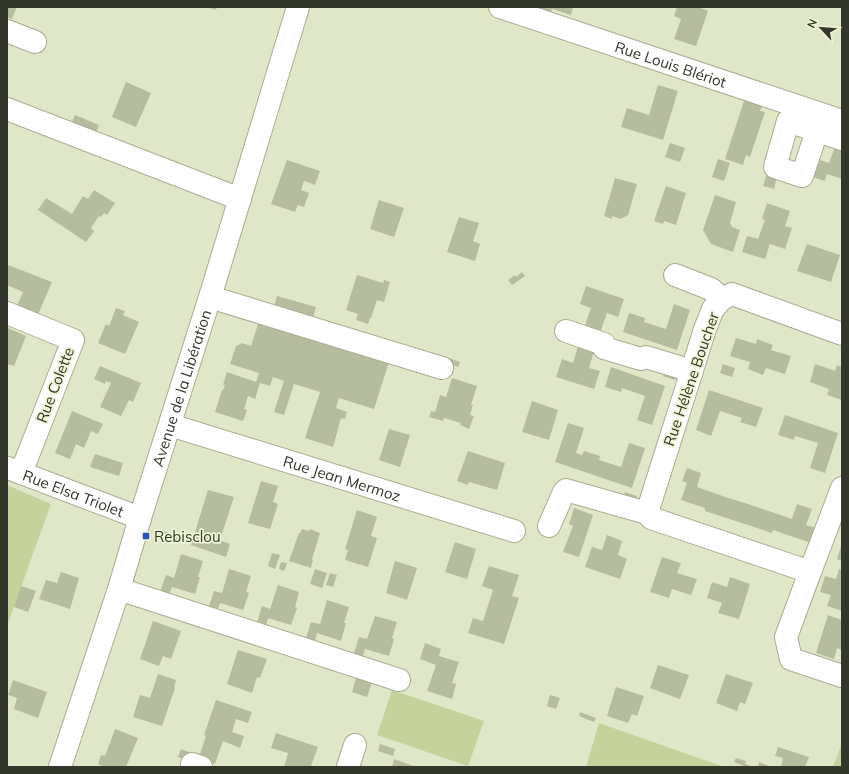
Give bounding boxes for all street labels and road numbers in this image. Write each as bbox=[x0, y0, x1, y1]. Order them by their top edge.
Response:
street label: Rue Louis Blériot bbox=[613, 37, 729, 91]
street label: Avenue de la Libération bbox=[147, 307, 215, 469]
street label: Rue Hélène Boucher bbox=[659, 309, 723, 449]
street label: Rue Colette bbox=[32, 344, 78, 426]
street label: Rue Jean Mermoz bbox=[281, 451, 403, 505]
street label: Rue Elsa Triolet bbox=[20, 465, 127, 521]

